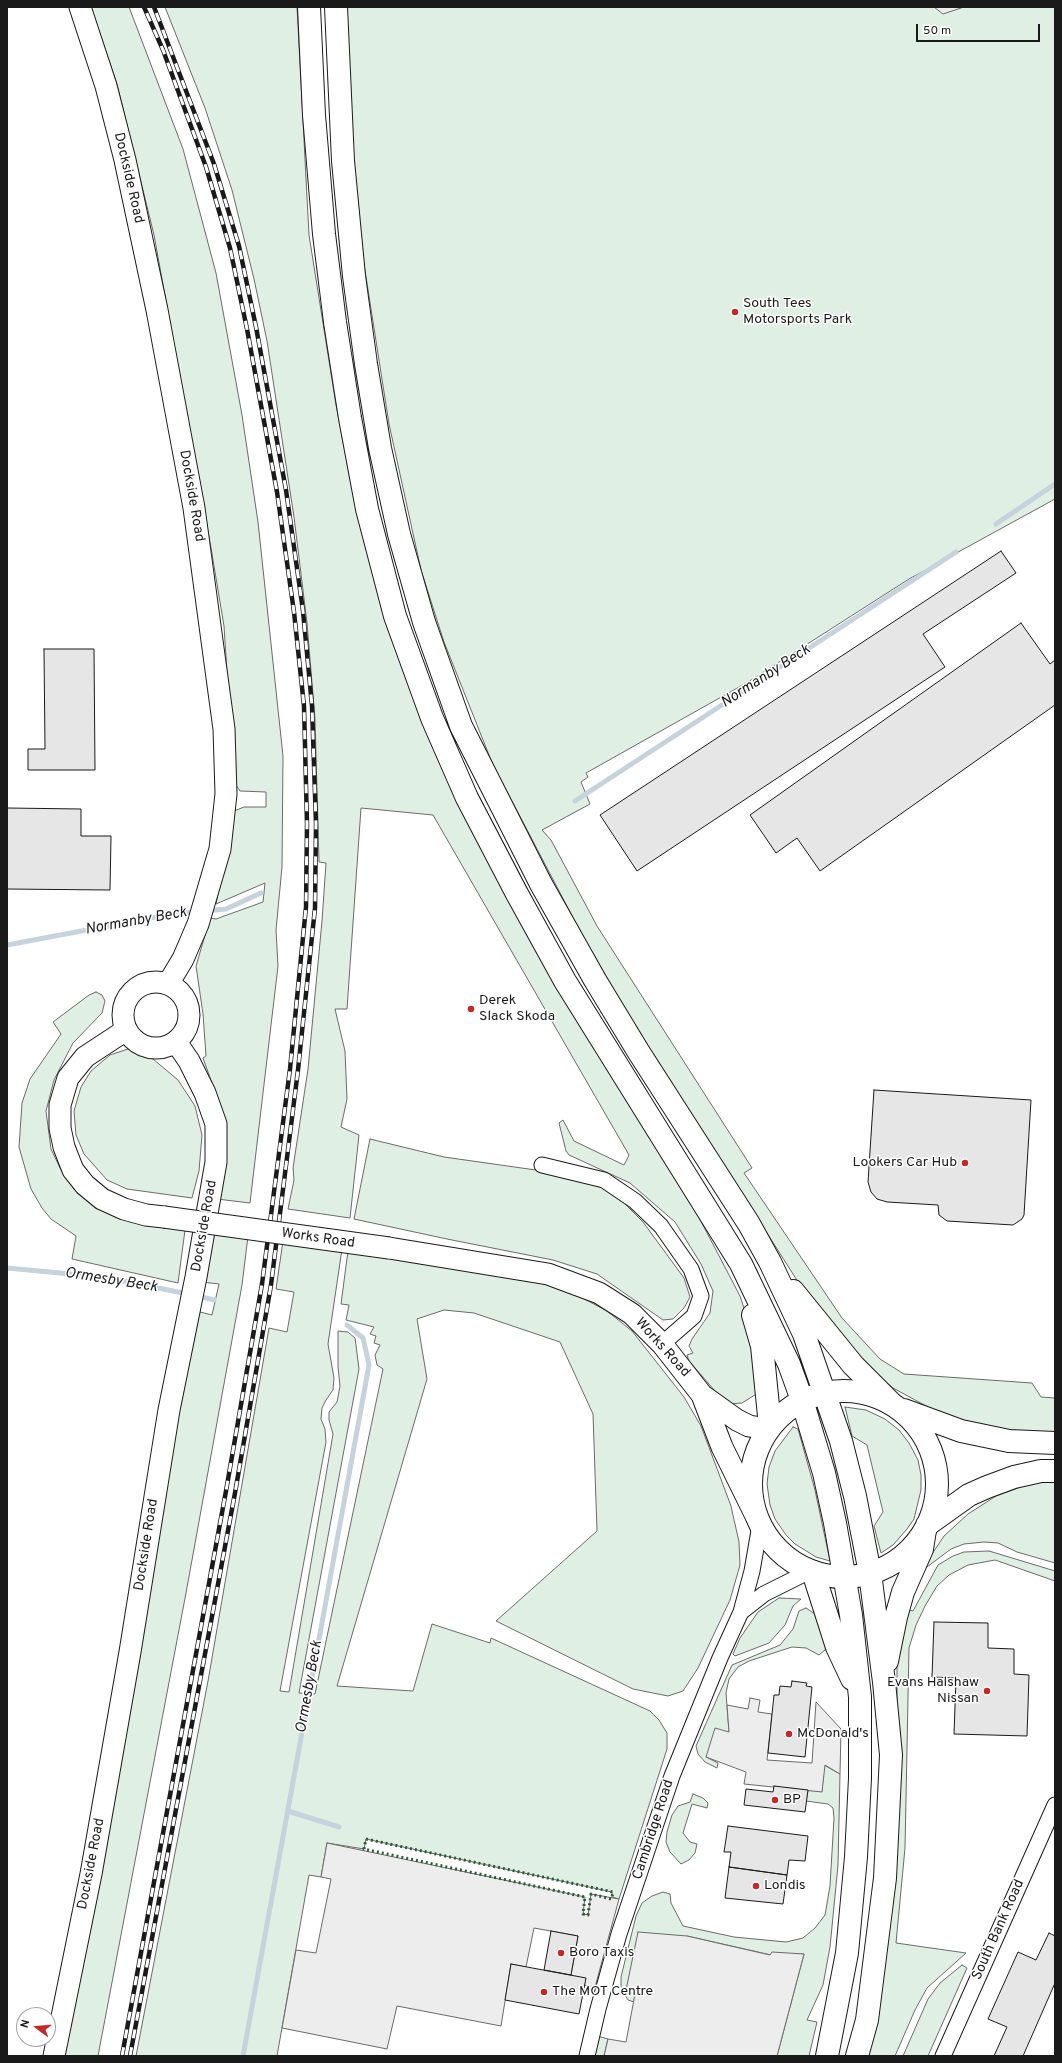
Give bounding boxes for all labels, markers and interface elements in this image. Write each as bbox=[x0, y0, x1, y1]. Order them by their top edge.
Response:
scale bar bbox=[918, 16, 1042, 42]
text: 50 m bbox=[923, 23, 951, 39]
street label: Dockside Road bbox=[109, 131, 147, 225]
place label: South Tees Motorsports Park bbox=[743, 296, 852, 328]
marker: South Tees Motorsports Park bbox=[730, 307, 740, 317]
street label: Dockside Road bbox=[175, 449, 207, 543]
water label: Normanby Beck bbox=[718, 641, 814, 713]
water label: Normanby Beck bbox=[84, 904, 188, 940]
place label: Derek Slack Skoda bbox=[479, 993, 555, 1026]
marker: Derek Slack Skoda bbox=[466, 1004, 476, 1014]
place label: Lookers Car Hub bbox=[853, 1155, 957, 1171]
marker: Lookers Car Hub bbox=[960, 1158, 970, 1168]
street label: Dockside Road bbox=[189, 1179, 221, 1273]
street label: Works Road bbox=[280, 1226, 356, 1252]
water label: Ormesby Beck bbox=[63, 1265, 159, 1297]
street label: Works Road bbox=[631, 1315, 693, 1381]
street label: Dockside Road bbox=[131, 1498, 163, 1592]
water label: Ormesby Beck bbox=[293, 1639, 327, 1735]
place label: Evans Halshaw Nissan bbox=[887, 1675, 979, 1708]
marker: Evans Halshaw Nissan bbox=[982, 1686, 992, 1696]
place label: McDonald's bbox=[797, 1726, 869, 1742]
marker: McDonald's bbox=[784, 1729, 794, 1739]
street label: Cambridge Road bbox=[630, 1778, 678, 1882]
place label: BP bbox=[783, 1792, 801, 1808]
marker: BP bbox=[770, 1795, 780, 1805]
street label: Dockside Road bbox=[75, 1817, 109, 1911]
street label: South Bank Road bbox=[969, 1877, 1029, 1983]
place label: Londis bbox=[764, 1878, 806, 1894]
marker: Londis bbox=[751, 1881, 761, 1891]
place label: Boro Taxis bbox=[569, 1945, 634, 1961]
marker: Boro Taxis bbox=[556, 1948, 566, 1958]
place label: The MOT Centre bbox=[552, 1984, 653, 2000]
marker: The MOT Centre bbox=[539, 1987, 549, 1997]
north arrow bbox=[16, 2007, 56, 2047]
text: N bbox=[18, 2018, 33, 2030]

